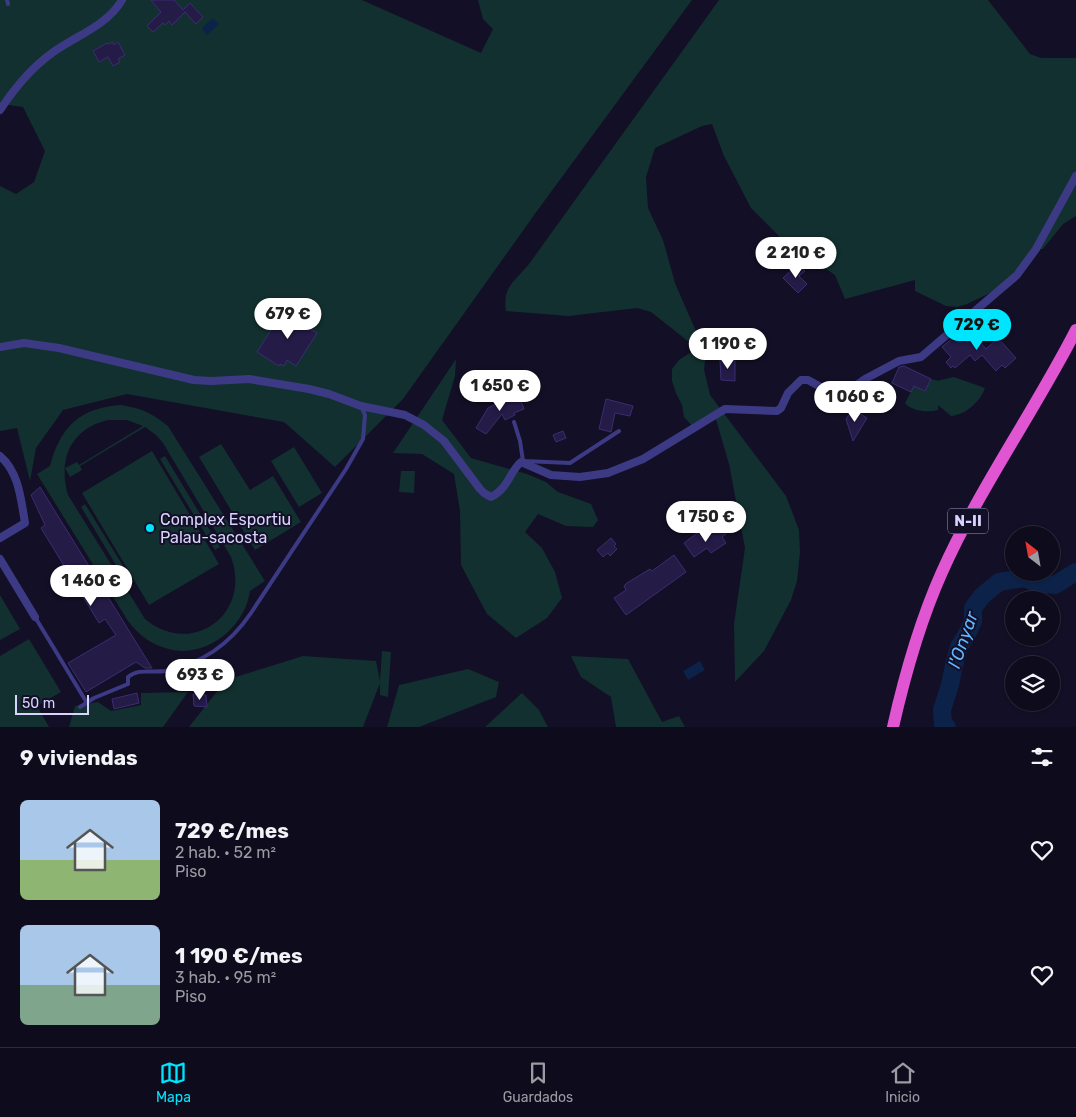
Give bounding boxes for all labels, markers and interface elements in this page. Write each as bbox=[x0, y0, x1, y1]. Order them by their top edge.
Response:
pin: 2 210 € bbox=[750, 236, 842, 279]
text: 2 210 € bbox=[766, 243, 826, 262]
pin: 679 € bbox=[253, 298, 323, 340]
text: 679 € bbox=[265, 304, 311, 323]
pin: 729 € bbox=[942, 308, 1012, 351]
text: 729 € bbox=[954, 315, 1000, 334]
pin: 1 190 € bbox=[682, 328, 774, 370]
text: 1 190 € bbox=[700, 334, 756, 353]
pin: 1 650 € bbox=[454, 370, 546, 412]
text: 1 650 € bbox=[471, 376, 529, 395]
pin: 1 060 € bbox=[809, 380, 901, 423]
text: 1 060 € bbox=[825, 387, 885, 406]
pin: 1 750 € bbox=[660, 500, 752, 543]
text: 1 750 € bbox=[677, 507, 735, 526]
road number: N-II bbox=[948, 508, 988, 534]
place label: Complex Esportiu Palau-sacosta bbox=[160, 510, 291, 547]
marker: Complex Esportiu Palau-sacosta bbox=[144, 522, 156, 534]
north arrow bbox=[1005, 526, 1060, 581]
map controls bbox=[1005, 526, 1060, 711]
pin: 1 460 € bbox=[45, 564, 137, 607]
text: 1 460 € bbox=[61, 571, 121, 590]
button: locate bbox=[1005, 591, 1060, 646]
water label: l'Onyar bbox=[943, 608, 983, 671]
button: layers bbox=[1005, 656, 1060, 711]
pin: 693 € bbox=[165, 658, 235, 701]
text: 693 € bbox=[176, 665, 224, 684]
scale bar bbox=[15, 692, 89, 715]
text: 50 m bbox=[22, 695, 55, 712]
icon: filters bbox=[1028, 743, 1056, 771]
text: 9 viviendas bbox=[20, 745, 138, 770]
text: 729 €/mes bbox=[175, 818, 289, 843]
icon: home bbox=[60, 820, 120, 880]
icon: heart bbox=[1028, 836, 1056, 864]
text: 2 hab. · 52 m² bbox=[175, 843, 276, 862]
text: Piso bbox=[175, 862, 207, 881]
text: 1 190 €/mes bbox=[175, 943, 303, 968]
icon: home bbox=[60, 945, 120, 1005]
icon: heart bbox=[1028, 961, 1056, 989]
text: 3 hab. · 95 m² bbox=[175, 968, 276, 987]
text: Piso bbox=[175, 987, 207, 1006]
tab: Mapa bbox=[156, 1059, 191, 1106]
tab: Guardados bbox=[503, 1059, 573, 1106]
tab: Inicio bbox=[885, 1059, 920, 1106]

